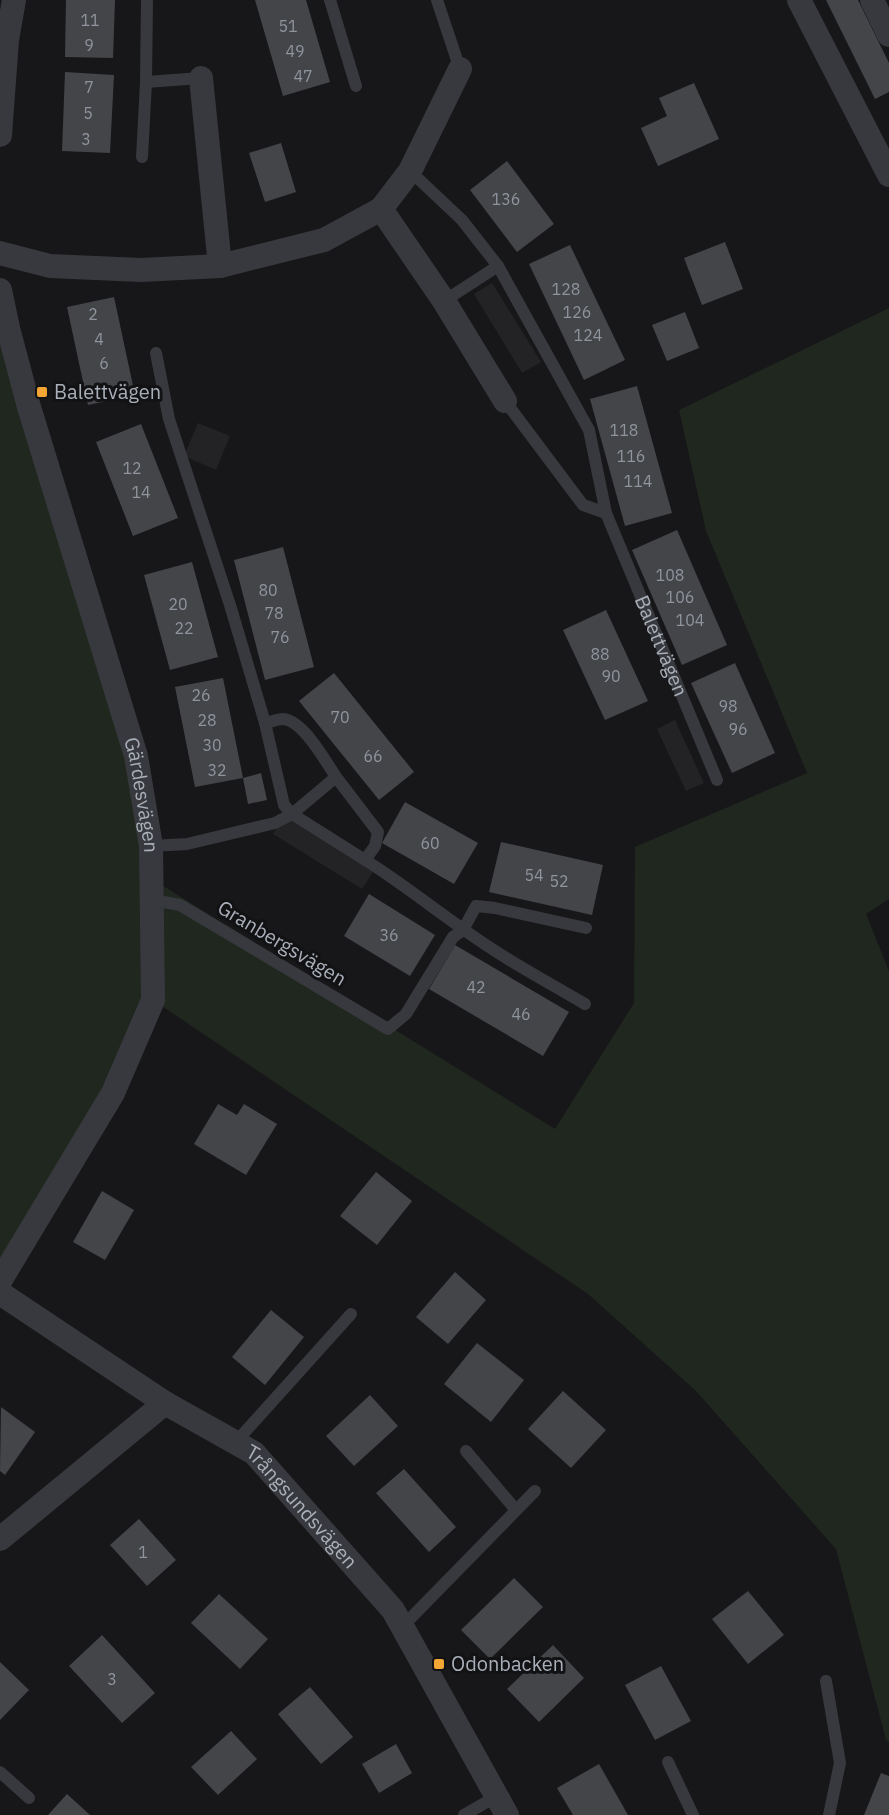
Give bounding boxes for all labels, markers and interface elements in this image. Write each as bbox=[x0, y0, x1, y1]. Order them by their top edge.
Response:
house number: 11 bbox=[80, 10, 100, 30]
house number: 51 bbox=[278, 16, 298, 36]
house number: 9 bbox=[84, 35, 94, 55]
house number: 49 bbox=[285, 41, 305, 61]
house number: 47 bbox=[293, 66, 313, 86]
house number: 7 bbox=[84, 77, 94, 97]
house number: 5 bbox=[83, 103, 93, 123]
house number: 3 bbox=[81, 129, 91, 149]
house number: 136 bbox=[492, 189, 520, 209]
house number: 128 bbox=[552, 279, 580, 299]
house number: 126 bbox=[563, 302, 591, 322]
house number: 2 bbox=[88, 304, 98, 324]
house number: 124 bbox=[574, 325, 602, 345]
house number: 4 bbox=[94, 329, 104, 349]
house number: 6 bbox=[99, 353, 109, 373]
place label: Balettvägen bbox=[54, 378, 161, 405]
marker: Balettvägen bbox=[35, 385, 49, 399]
house number: 118 bbox=[610, 420, 638, 440]
house number: 116 bbox=[617, 446, 645, 466]
house number: 12 bbox=[122, 458, 142, 478]
house number: 114 bbox=[624, 471, 652, 491]
house number: 14 bbox=[131, 482, 151, 502]
house number: 108 bbox=[656, 565, 684, 585]
house number: 80 bbox=[258, 580, 278, 600]
house number: 106 bbox=[666, 587, 694, 607]
street label: Balettvägen bbox=[629, 591, 695, 700]
house number: 20 bbox=[168, 594, 188, 614]
house number: 78 bbox=[264, 603, 284, 623]
house number: 104 bbox=[676, 610, 704, 630]
house number: 22 bbox=[174, 618, 194, 638]
house number: 76 bbox=[270, 627, 290, 647]
house number: 88 bbox=[590, 644, 610, 664]
house number: 90 bbox=[601, 666, 621, 686]
house number: 26 bbox=[191, 685, 211, 705]
house number: 98 bbox=[718, 696, 738, 716]
house number: 70 bbox=[330, 707, 350, 727]
house number: 28 bbox=[197, 710, 217, 730]
house number: 96 bbox=[728, 719, 748, 739]
street label: Gärdesvägen bbox=[118, 734, 165, 853]
house number: 30 bbox=[202, 735, 222, 755]
house number: 66 bbox=[363, 746, 383, 766]
house number: 32 bbox=[207, 760, 227, 780]
house number: 60 bbox=[420, 833, 440, 853]
house number: 54 bbox=[524, 865, 544, 885]
house number: 52 bbox=[549, 871, 569, 891]
street label: Granbergsvägen bbox=[213, 893, 352, 992]
house number: 36 bbox=[379, 925, 399, 945]
house number: 42 bbox=[466, 977, 486, 997]
house number: 46 bbox=[511, 1004, 531, 1024]
street label: Trångsundsvägen bbox=[242, 1437, 364, 1574]
house number: 1 bbox=[138, 1542, 148, 1562]
place label: Odonbacken bbox=[451, 1650, 564, 1677]
marker: Odonbacken bbox=[432, 1657, 446, 1671]
house number: 3 bbox=[107, 1669, 117, 1689]

